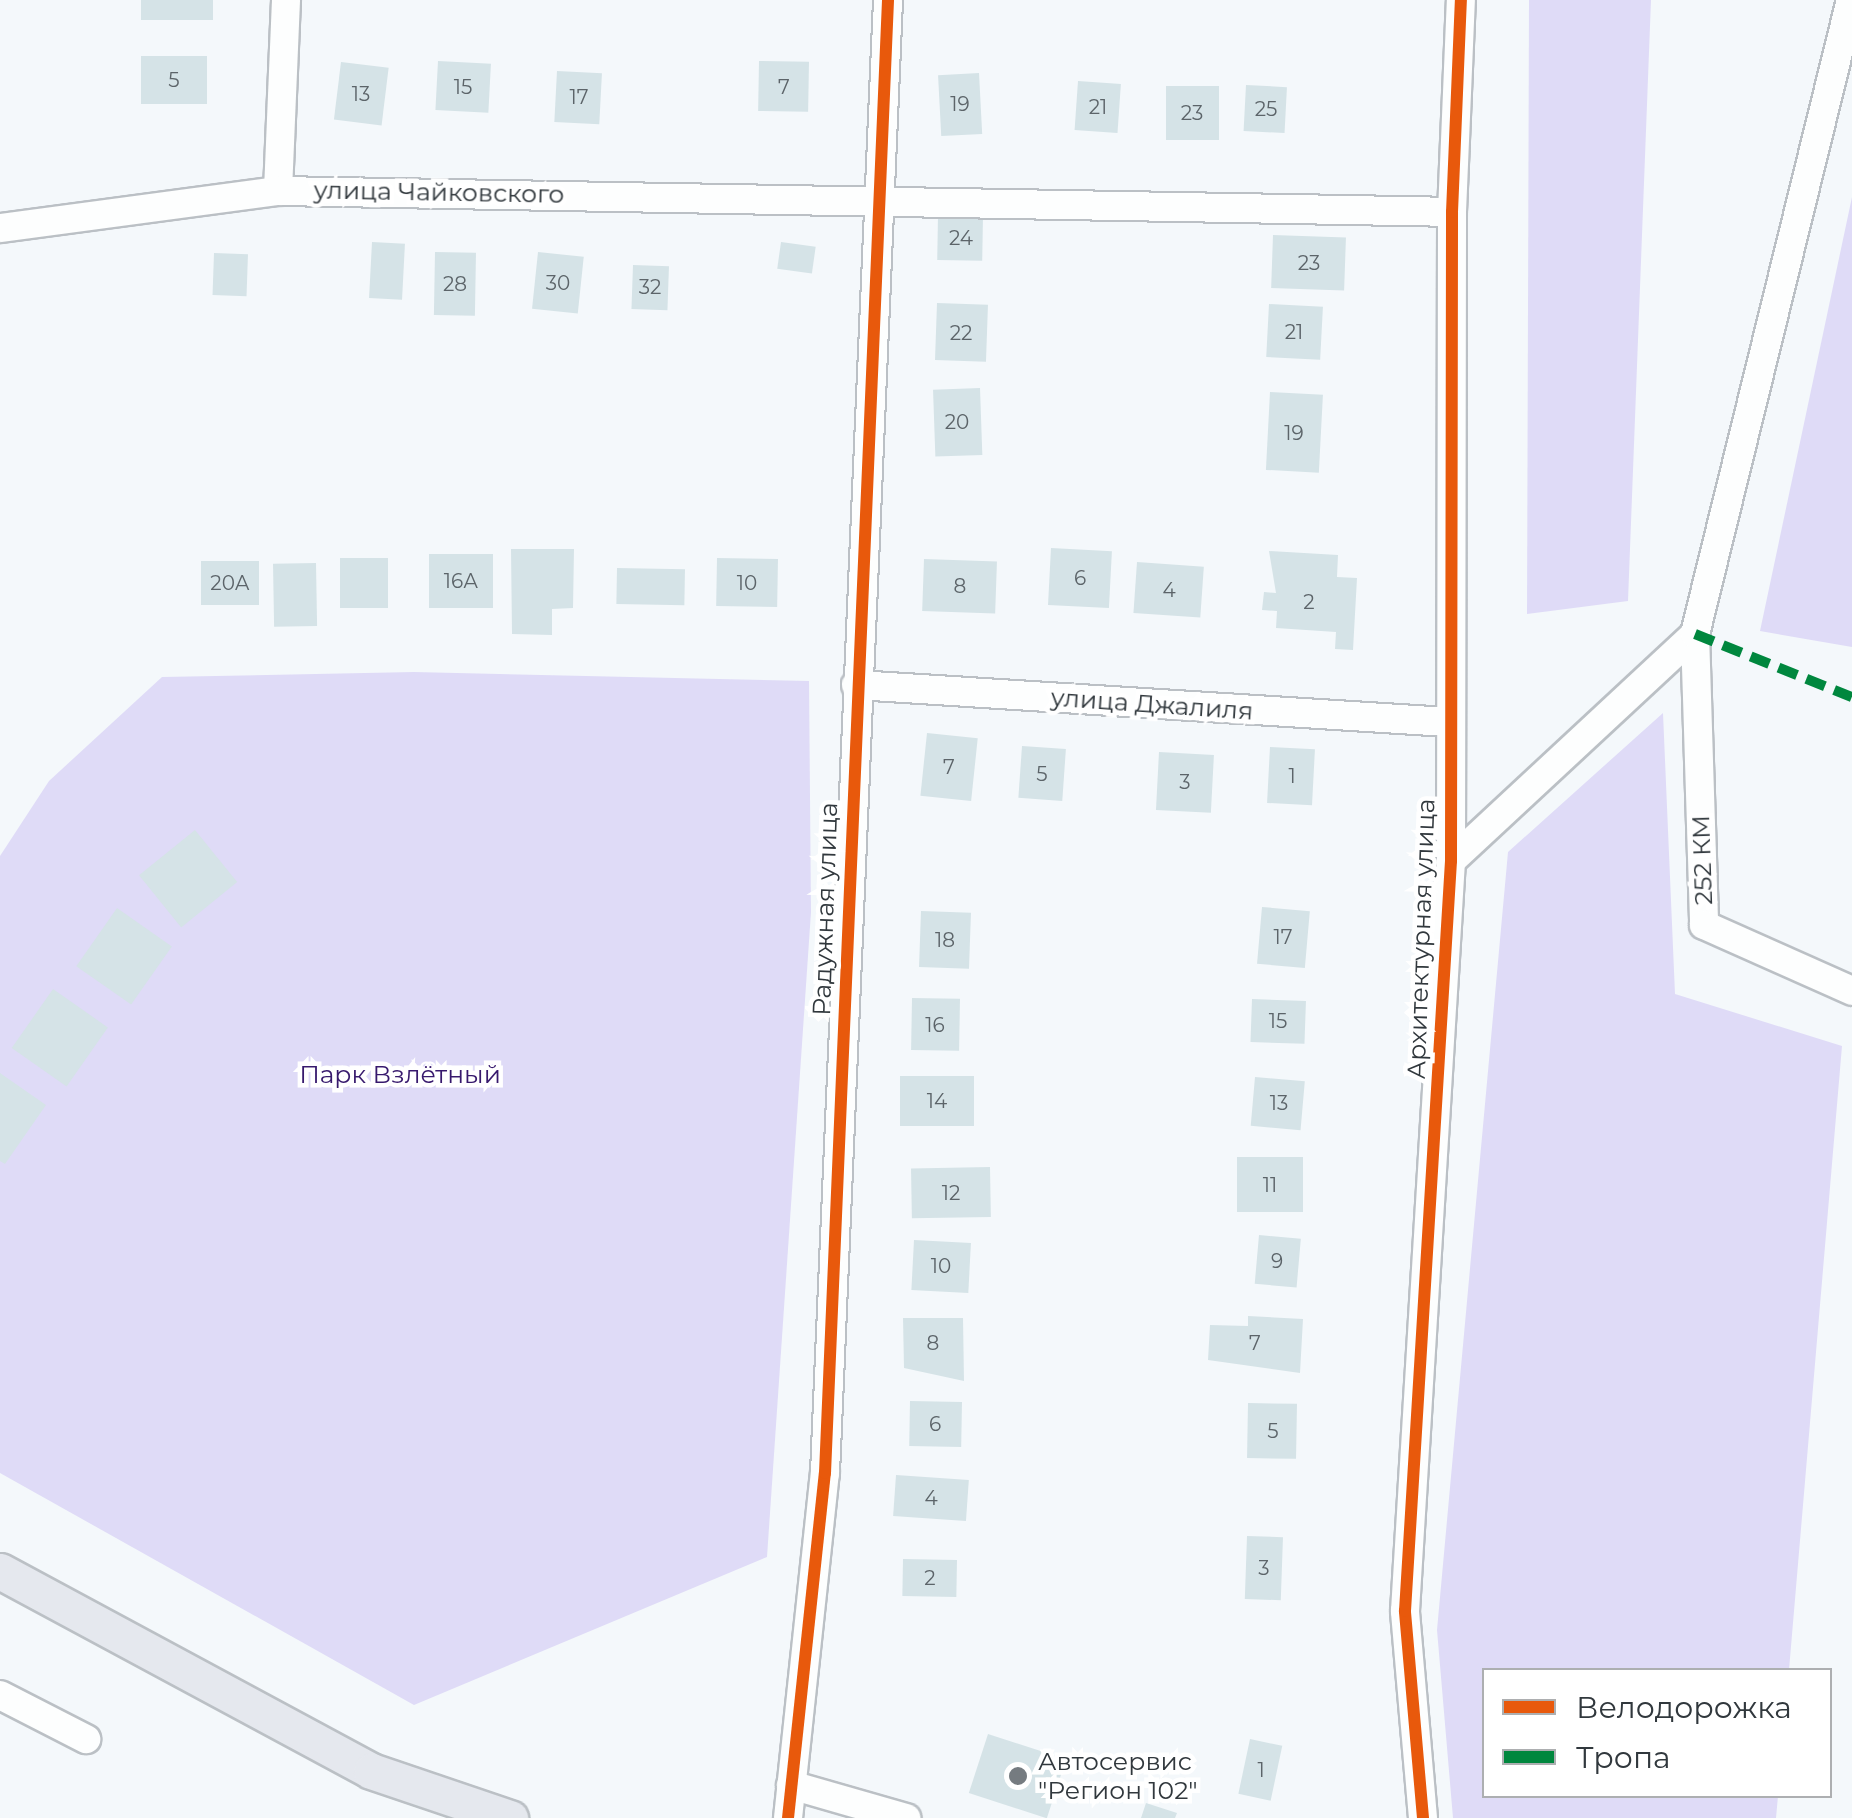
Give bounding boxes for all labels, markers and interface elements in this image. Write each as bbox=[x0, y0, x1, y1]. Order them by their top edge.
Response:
house number: 5 bbox=[168, 68, 180, 92]
house number: 15 bbox=[454, 75, 472, 99]
house number: 7 bbox=[778, 75, 790, 99]
house number: 13 bbox=[352, 82, 370, 106]
house number: 17 bbox=[570, 85, 588, 109]
house number: 19 bbox=[950, 92, 970, 116]
house number: 21 bbox=[1089, 95, 1107, 119]
house number: 25 bbox=[1255, 97, 1277, 121]
house number: 23 bbox=[1181, 101, 1203, 125]
street label: улица Чайковского bbox=[313, 175, 565, 209]
house number: 24 bbox=[949, 226, 973, 250]
house number: 23 bbox=[1298, 251, 1320, 275]
house number: 30 bbox=[546, 271, 570, 295]
house number: 28 bbox=[443, 272, 467, 296]
house number: 32 bbox=[639, 275, 661, 299]
house number: 21 bbox=[1285, 320, 1303, 344]
house number: 22 bbox=[950, 321, 972, 345]
house number: 20 bbox=[945, 410, 969, 434]
house number: 19 bbox=[1284, 421, 1304, 445]
house number: 6 bbox=[1074, 566, 1086, 590]
house number: 16А bbox=[444, 569, 478, 593]
house number: 20А bbox=[210, 571, 250, 595]
house number: 10 bbox=[737, 571, 757, 595]
house number: 8 bbox=[954, 574, 966, 598]
house number: 4 bbox=[1162, 578, 1176, 602]
house number: 2 bbox=[1303, 590, 1315, 614]
street label: улица Джалиля bbox=[1050, 682, 1254, 726]
house number: 7 bbox=[943, 755, 955, 779]
house number: 5 bbox=[1036, 762, 1048, 786]
house number: 1 bbox=[1288, 764, 1296, 788]
house number: 3 bbox=[1179, 770, 1191, 794]
street label: Архитектурная улица bbox=[1401, 798, 1441, 1080]
street label: Радужная улица bbox=[806, 802, 844, 1016]
street label: 252 КМ bbox=[1685, 814, 1719, 906]
house number: 17 bbox=[1274, 925, 1292, 949]
house number: 18 bbox=[935, 928, 955, 952]
house number: 15 bbox=[1269, 1009, 1287, 1033]
house number: 16 bbox=[925, 1013, 945, 1037]
park label: Парк Взлётный bbox=[299, 1059, 501, 1089]
house number: 14 bbox=[927, 1089, 947, 1113]
house number: 13 bbox=[1270, 1091, 1288, 1115]
house number: 11 bbox=[1263, 1173, 1277, 1197]
house number: 12 bbox=[942, 1181, 960, 1205]
house number: 9 bbox=[1271, 1249, 1283, 1273]
house number: 10 bbox=[931, 1254, 951, 1278]
house number: 8 bbox=[927, 1331, 939, 1355]
house number: 7 bbox=[1249, 1331, 1261, 1355]
house number: 6 bbox=[929, 1412, 941, 1436]
house number: 5 bbox=[1267, 1419, 1279, 1443]
house number: 4 bbox=[924, 1486, 938, 1510]
house number: 3 bbox=[1258, 1556, 1270, 1580]
house number: 2 bbox=[924, 1566, 936, 1590]
legend bbox=[1482, 1668, 1832, 1798]
text: Велодорожка bbox=[1576, 1689, 1792, 1726]
text: Тропа bbox=[1576, 1739, 1671, 1776]
place label: Автосервис "Регион 102" bbox=[1038, 1747, 1198, 1806]
house number: 1 bbox=[1257, 1758, 1265, 1782]
marker: Автосервис "Регион 102" bbox=[1007, 1765, 1029, 1787]

